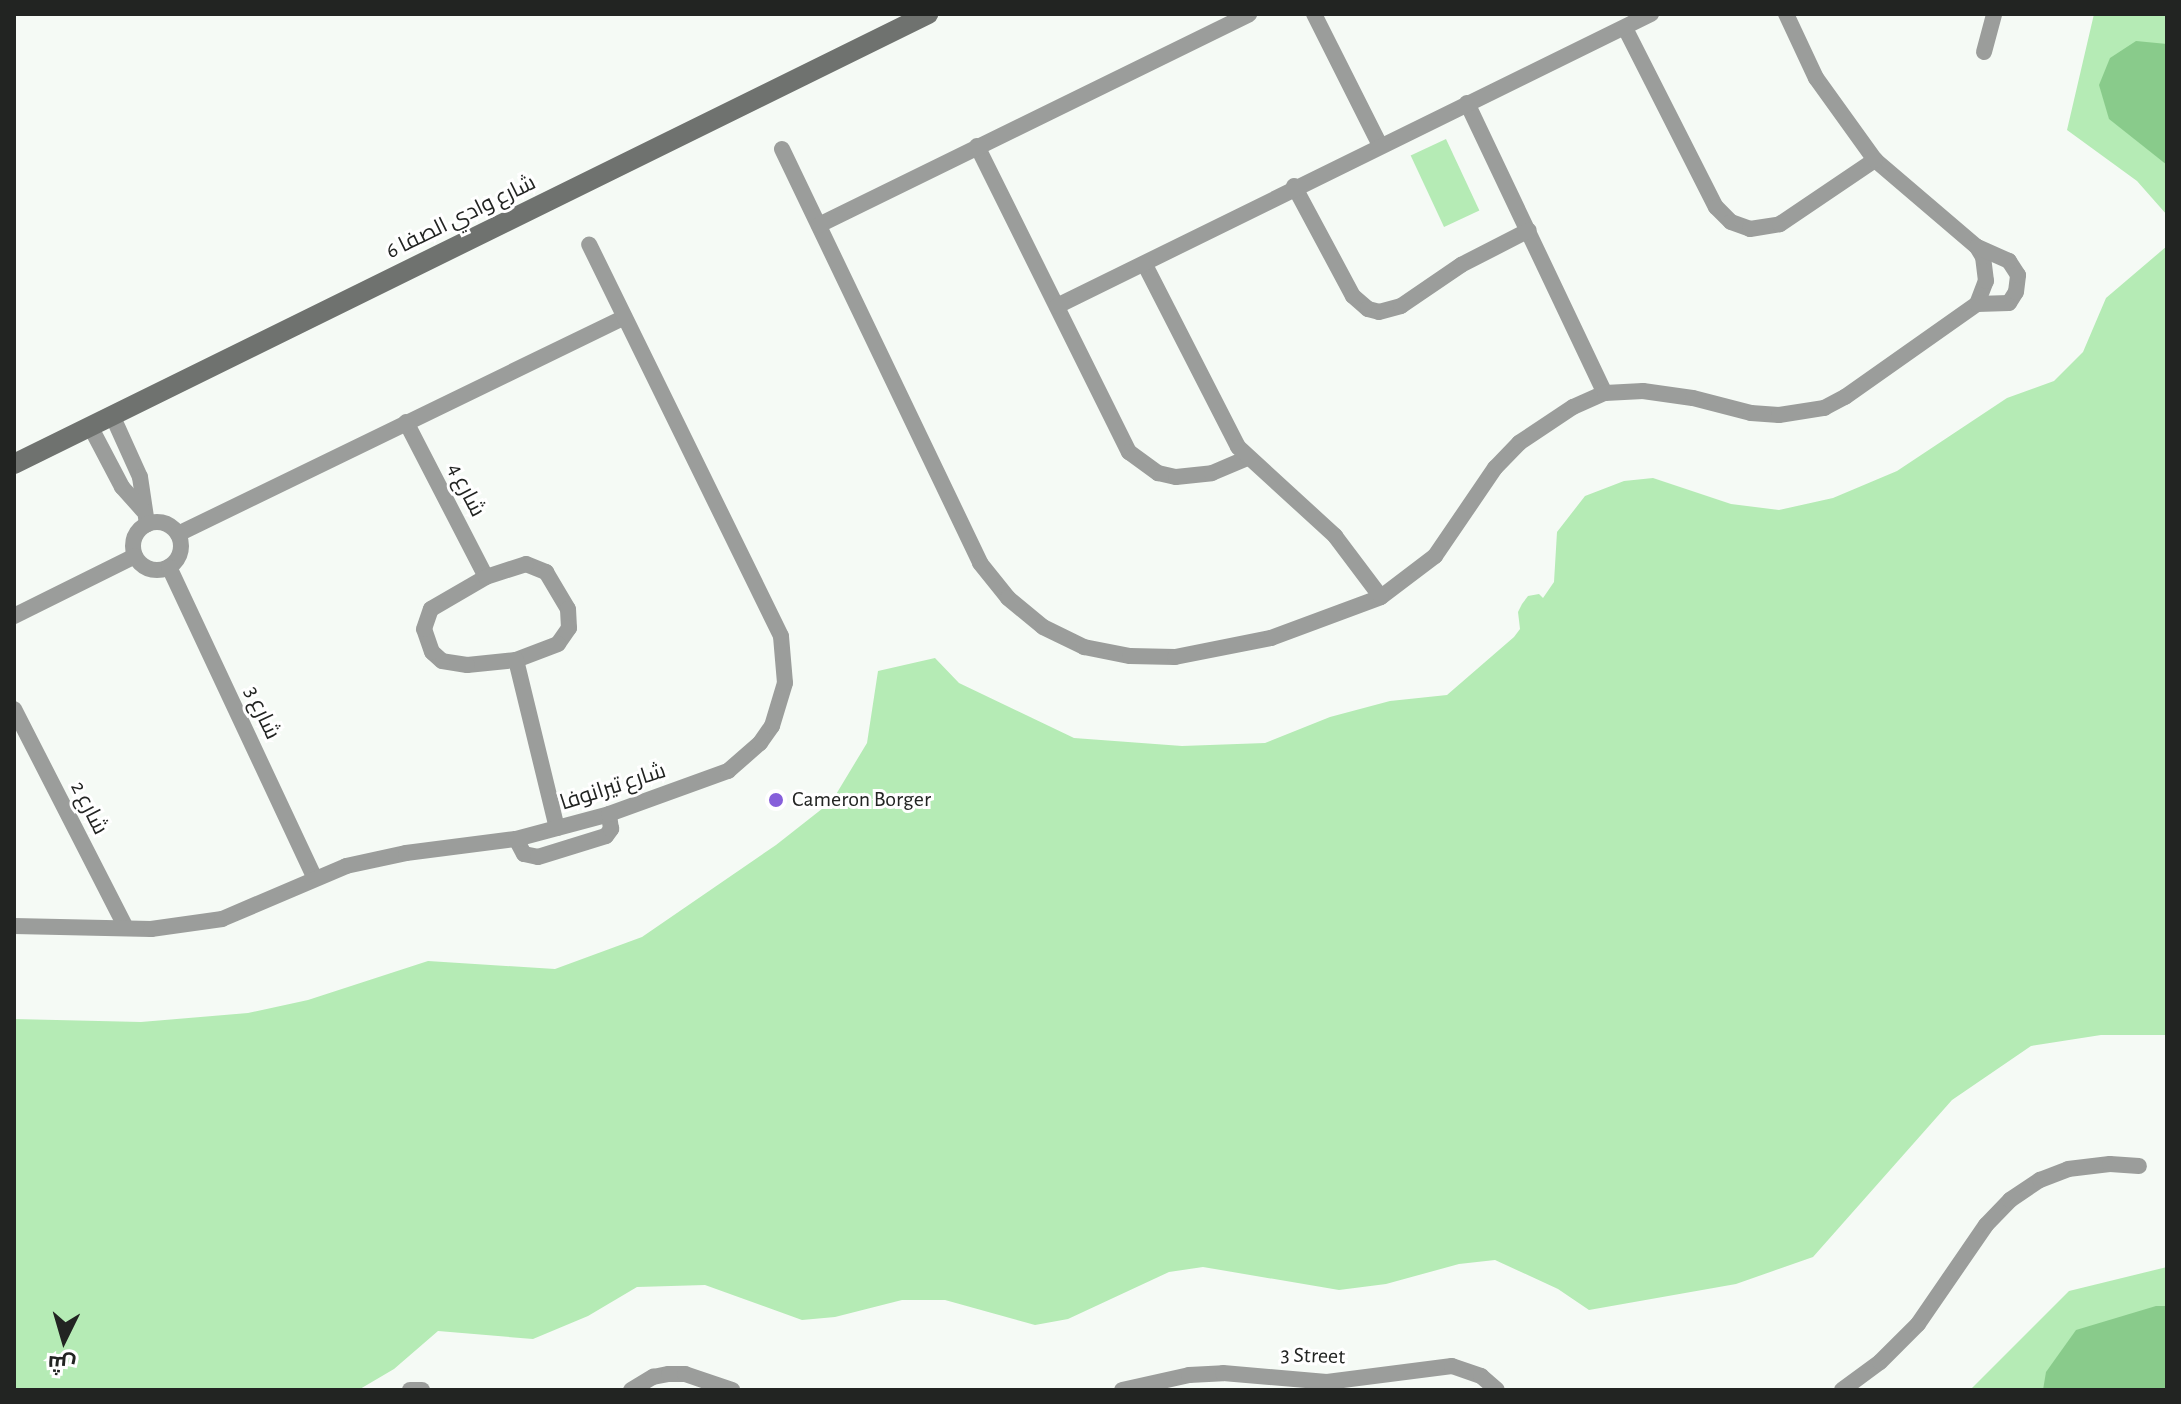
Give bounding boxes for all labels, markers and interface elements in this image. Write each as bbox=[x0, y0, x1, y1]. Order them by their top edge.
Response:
street label: شارع وادي الصفا 6 bbox=[382, 169, 540, 265]
street label: شارع 4 bbox=[441, 459, 491, 521]
street label: شارع 3 bbox=[238, 682, 286, 744]
street label: شارع تيرانوفا bbox=[557, 758, 669, 816]
street label: شارع 2 bbox=[64, 777, 114, 839]
place label: Cameron Borger bbox=[792, 787, 931, 813]
marker: Cameron Borger bbox=[767, 791, 785, 809]
north arrow bbox=[24, 1300, 104, 1380]
street label: 3 Street bbox=[1280, 1342, 1346, 1370]
text: ش bbox=[47, 1352, 77, 1376]

